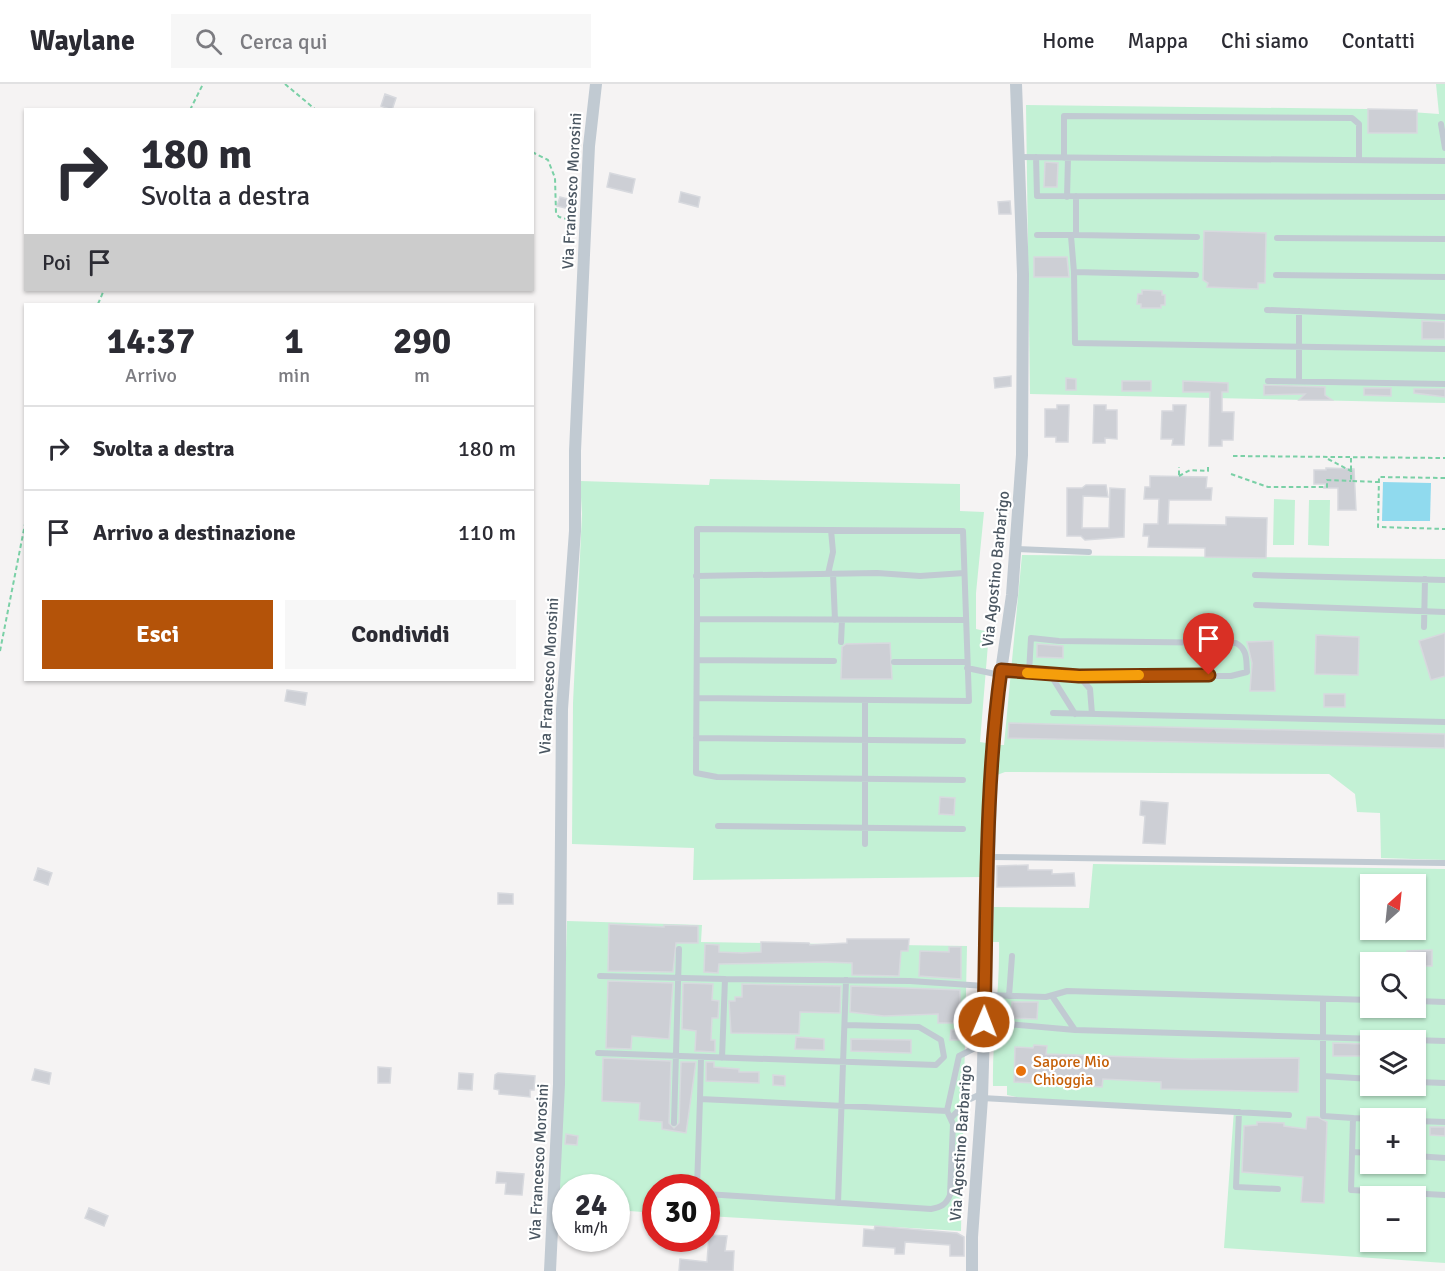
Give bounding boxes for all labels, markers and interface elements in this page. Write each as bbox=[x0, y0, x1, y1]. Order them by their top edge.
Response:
search box bbox=[171, 14, 591, 68]
text: Waylane bbox=[30, 24, 135, 58]
icon: search bbox=[192, 25, 225, 58]
text: Cerca qui bbox=[240, 28, 328, 55]
text: Home bbox=[1042, 28, 1095, 54]
text: Mappa bbox=[1128, 28, 1188, 54]
text: Chi siamo bbox=[1221, 28, 1309, 54]
text: Contatti bbox=[1342, 28, 1415, 54]
street label: Via Francesco Morosini bbox=[558, 112, 586, 270]
text: 180 m bbox=[141, 129, 252, 180]
icon: right bbox=[42, 132, 120, 210]
text: Svolta a destra bbox=[141, 180, 310, 213]
icon: arrive bbox=[83, 246, 116, 279]
text: Poi bbox=[42, 249, 71, 276]
text: 14:37 bbox=[107, 319, 195, 364]
text: 1 bbox=[284, 319, 304, 364]
text: 290 bbox=[393, 319, 451, 364]
text: Arrivo bbox=[125, 363, 177, 388]
text: min bbox=[278, 363, 310, 388]
text: m bbox=[414, 363, 430, 388]
icon: right bbox=[42, 432, 75, 465]
text: Svolta a destra bbox=[93, 435, 234, 462]
text: 180 m bbox=[458, 435, 516, 462]
street label: Via Agostino Barbarigo bbox=[978, 490, 1014, 648]
icon: arrive bbox=[42, 516, 75, 549]
text: Arrivo a destinazione bbox=[93, 519, 296, 546]
text: 110 m bbox=[458, 519, 516, 546]
street label: Via Francesco Morosini bbox=[535, 597, 563, 755]
button: Esci bbox=[42, 600, 273, 669]
button: Condividi bbox=[285, 600, 516, 669]
pin bbox=[1183, 613, 1234, 675]
icon: arrive bbox=[1192, 622, 1225, 655]
north arrow bbox=[1360, 874, 1426, 940]
map controls bbox=[1360, 874, 1426, 1252]
button: search bbox=[1360, 952, 1426, 1018]
position arrow bbox=[952, 990, 1016, 1054]
button: layers bbox=[1360, 1030, 1426, 1096]
place label: Sapore Mio Chioggia bbox=[1033, 1052, 1110, 1090]
street label: Via Agostino Barbarigo bbox=[946, 1064, 976, 1222]
marker: Sapore Mio Chioggia bbox=[1014, 1064, 1028, 1078]
street label: Via Francesco Morosini bbox=[525, 1083, 553, 1241]
button: + bbox=[1360, 1108, 1426, 1174]
speed limit sign: 30 bbox=[642, 1174, 720, 1252]
button: − bbox=[1360, 1186, 1426, 1252]
text: 24 bbox=[575, 1187, 607, 1224]
text: km/h bbox=[574, 1219, 608, 1237]

